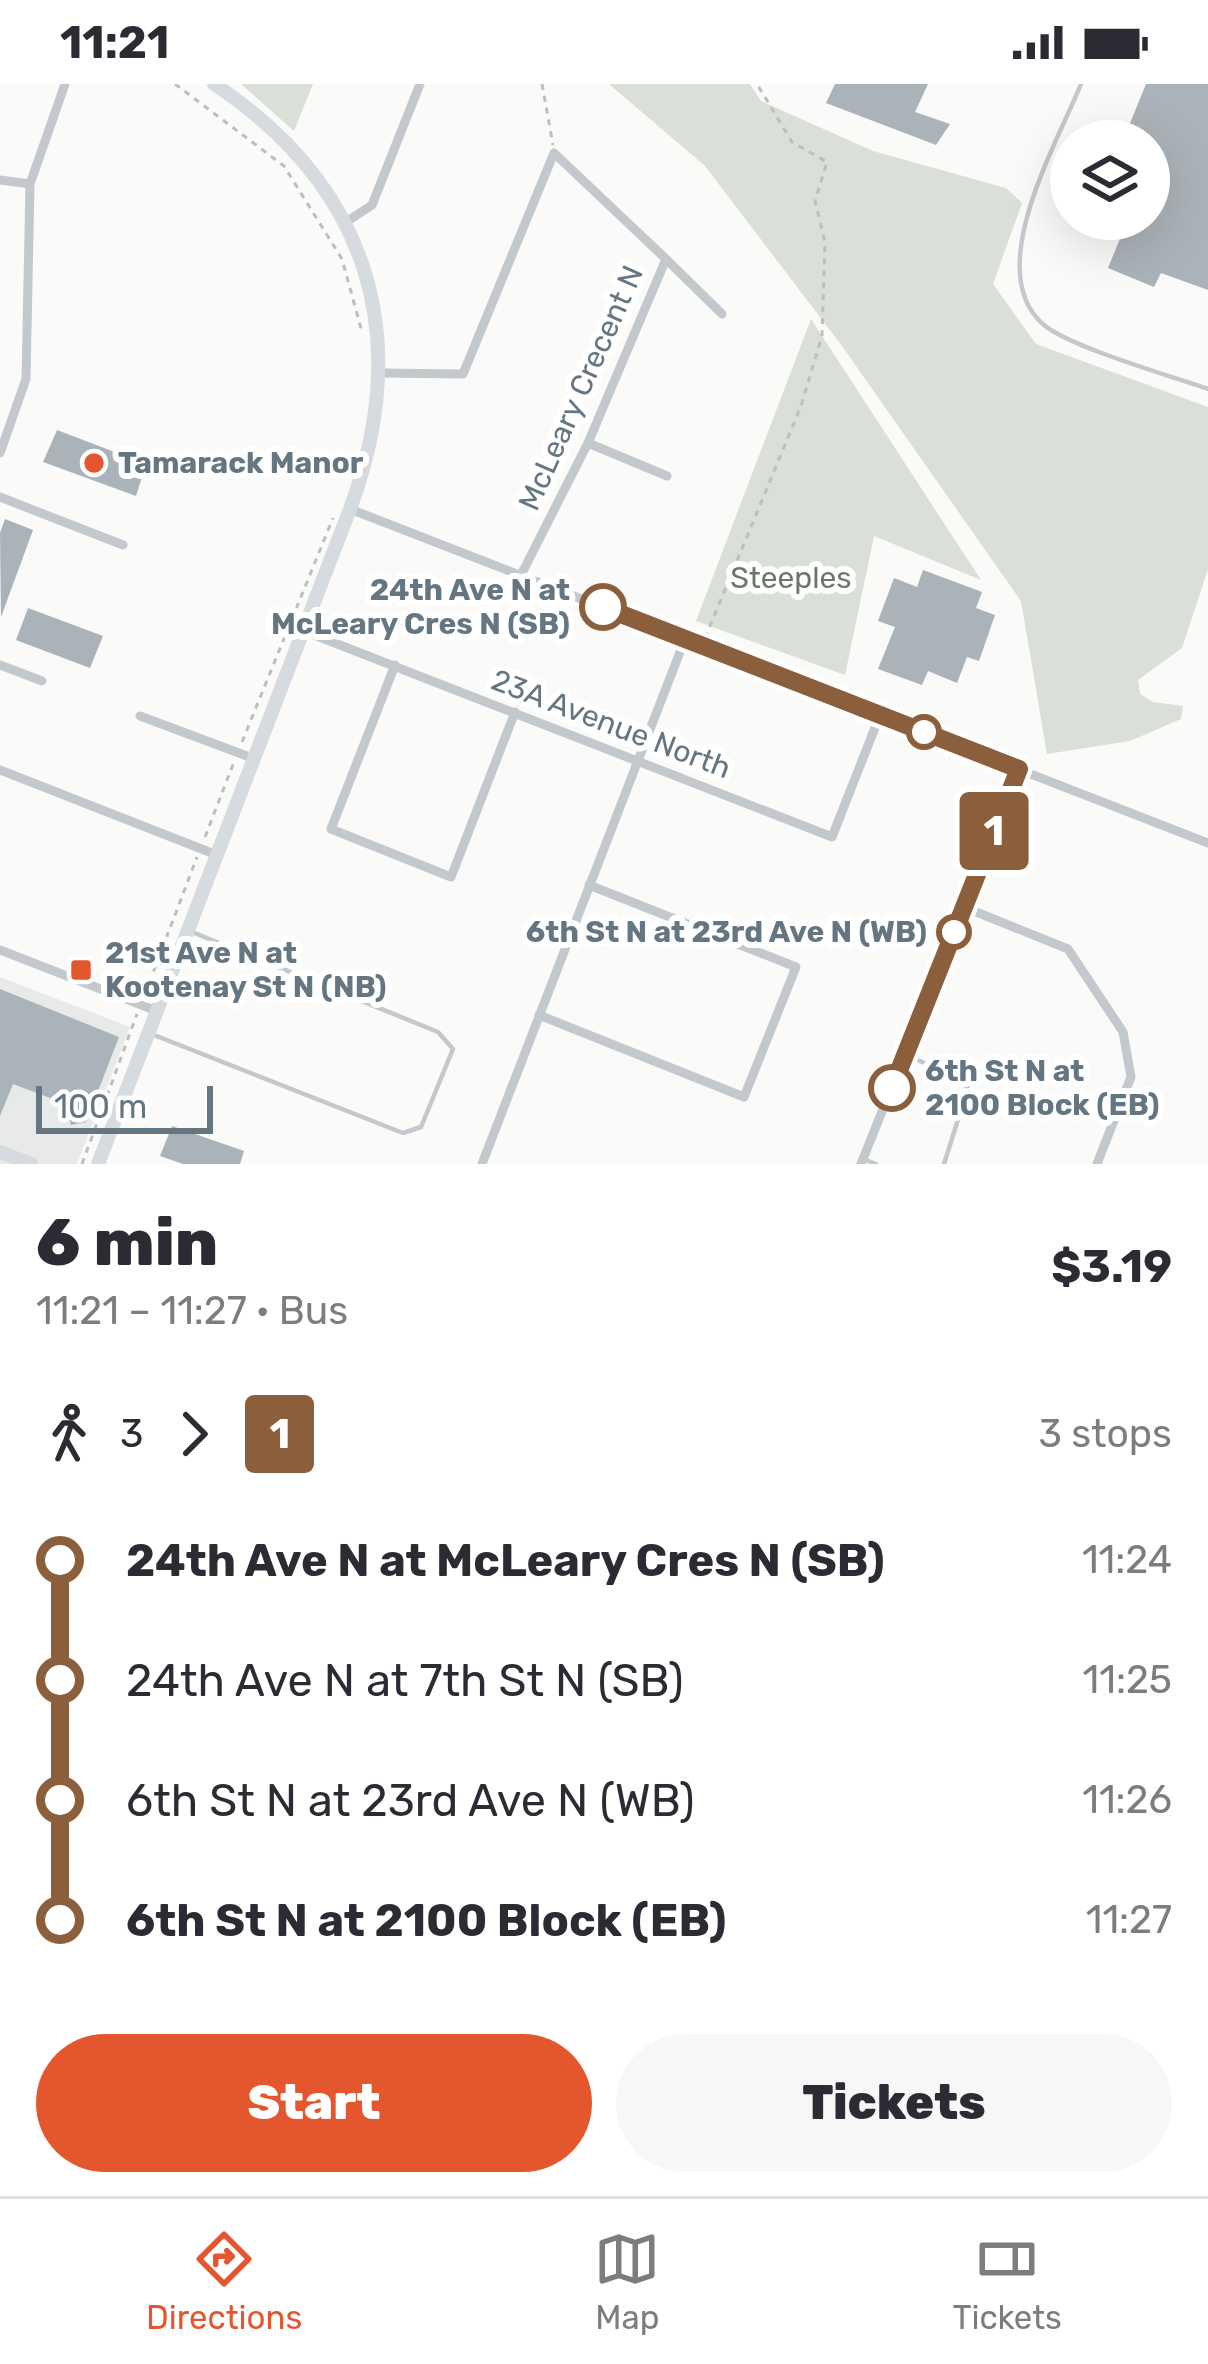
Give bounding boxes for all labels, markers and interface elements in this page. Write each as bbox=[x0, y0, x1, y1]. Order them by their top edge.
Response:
text: 11:21 bbox=[60, 16, 170, 69]
map controls bbox=[1050, 120, 1170, 240]
button: layers bbox=[1050, 120, 1170, 240]
street label: McLeary Crecent N bbox=[511, 260, 651, 516]
place label: Tamarack Manor bbox=[118, 445, 364, 481]
marker: Tamarack Manor bbox=[81, 450, 107, 476]
park label: Steeples bbox=[730, 560, 852, 596]
place label: 24th Ave N at McLeary Cres N (SB) bbox=[271, 572, 570, 642]
marker: 24th Ave N at McLeary Cres N (SB) bbox=[581, 585, 625, 629]
street label: 23A Avenue North bbox=[486, 662, 736, 786]
unlabelled marker bbox=[908, 716, 940, 748]
line badge: 1 bbox=[955, 792, 1033, 870]
text: 1 bbox=[984, 806, 1004, 856]
place label: 6th St N at 23rd Ave N (WB) bbox=[526, 914, 927, 950]
marker: 6th St N at 23rd Ave N (WB) bbox=[938, 916, 970, 948]
place label: 21st Ave N at Kootenay St N (NB) bbox=[105, 935, 387, 1005]
marker: 21st Ave N at Kootenay St N (NB) bbox=[68, 957, 94, 983]
place label: 6th St N at 2100 Block (EB) bbox=[925, 1053, 1160, 1123]
marker: 6th St N at 2100 Block (EB) bbox=[870, 1066, 914, 1110]
scale bar bbox=[36, 1080, 213, 1133]
text: 100 m bbox=[54, 1087, 147, 1126]
text: 6 min bbox=[36, 1203, 218, 1282]
text: $3.19 bbox=[1051, 1240, 1172, 1293]
text: 11:21 – 11:27 · Bus bbox=[36, 1288, 348, 1334]
icon: walk bbox=[36, 1401, 102, 1467]
icon: forward bbox=[161, 1401, 227, 1467]
text: 1 bbox=[269, 1409, 290, 1459]
text: 3 bbox=[120, 1411, 143, 1457]
text: 3 stops bbox=[1038, 1411, 1172, 1457]
text: 24th Ave N at McLeary Cres N (SB) bbox=[126, 1534, 885, 1587]
text: 11:24 bbox=[1082, 1537, 1172, 1583]
text: 24th Ave N at 7th St N (SB) bbox=[126, 1654, 684, 1707]
text: 11:25 bbox=[1083, 1657, 1172, 1703]
text: 6th St N at 23rd Ave N (WB) bbox=[126, 1774, 695, 1827]
text: 11:26 bbox=[1082, 1777, 1172, 1823]
text: 6th St N at 2100 Block (EB) bbox=[126, 1894, 726, 1947]
text: 11:27 bbox=[1086, 1897, 1172, 1943]
button: Start bbox=[36, 2034, 592, 2172]
button: Tickets bbox=[616, 2034, 1172, 2172]
tab: Directions bbox=[146, 2226, 302, 2337]
tab: Map bbox=[594, 2226, 660, 2337]
tab: Tickets bbox=[952, 2226, 1062, 2337]

